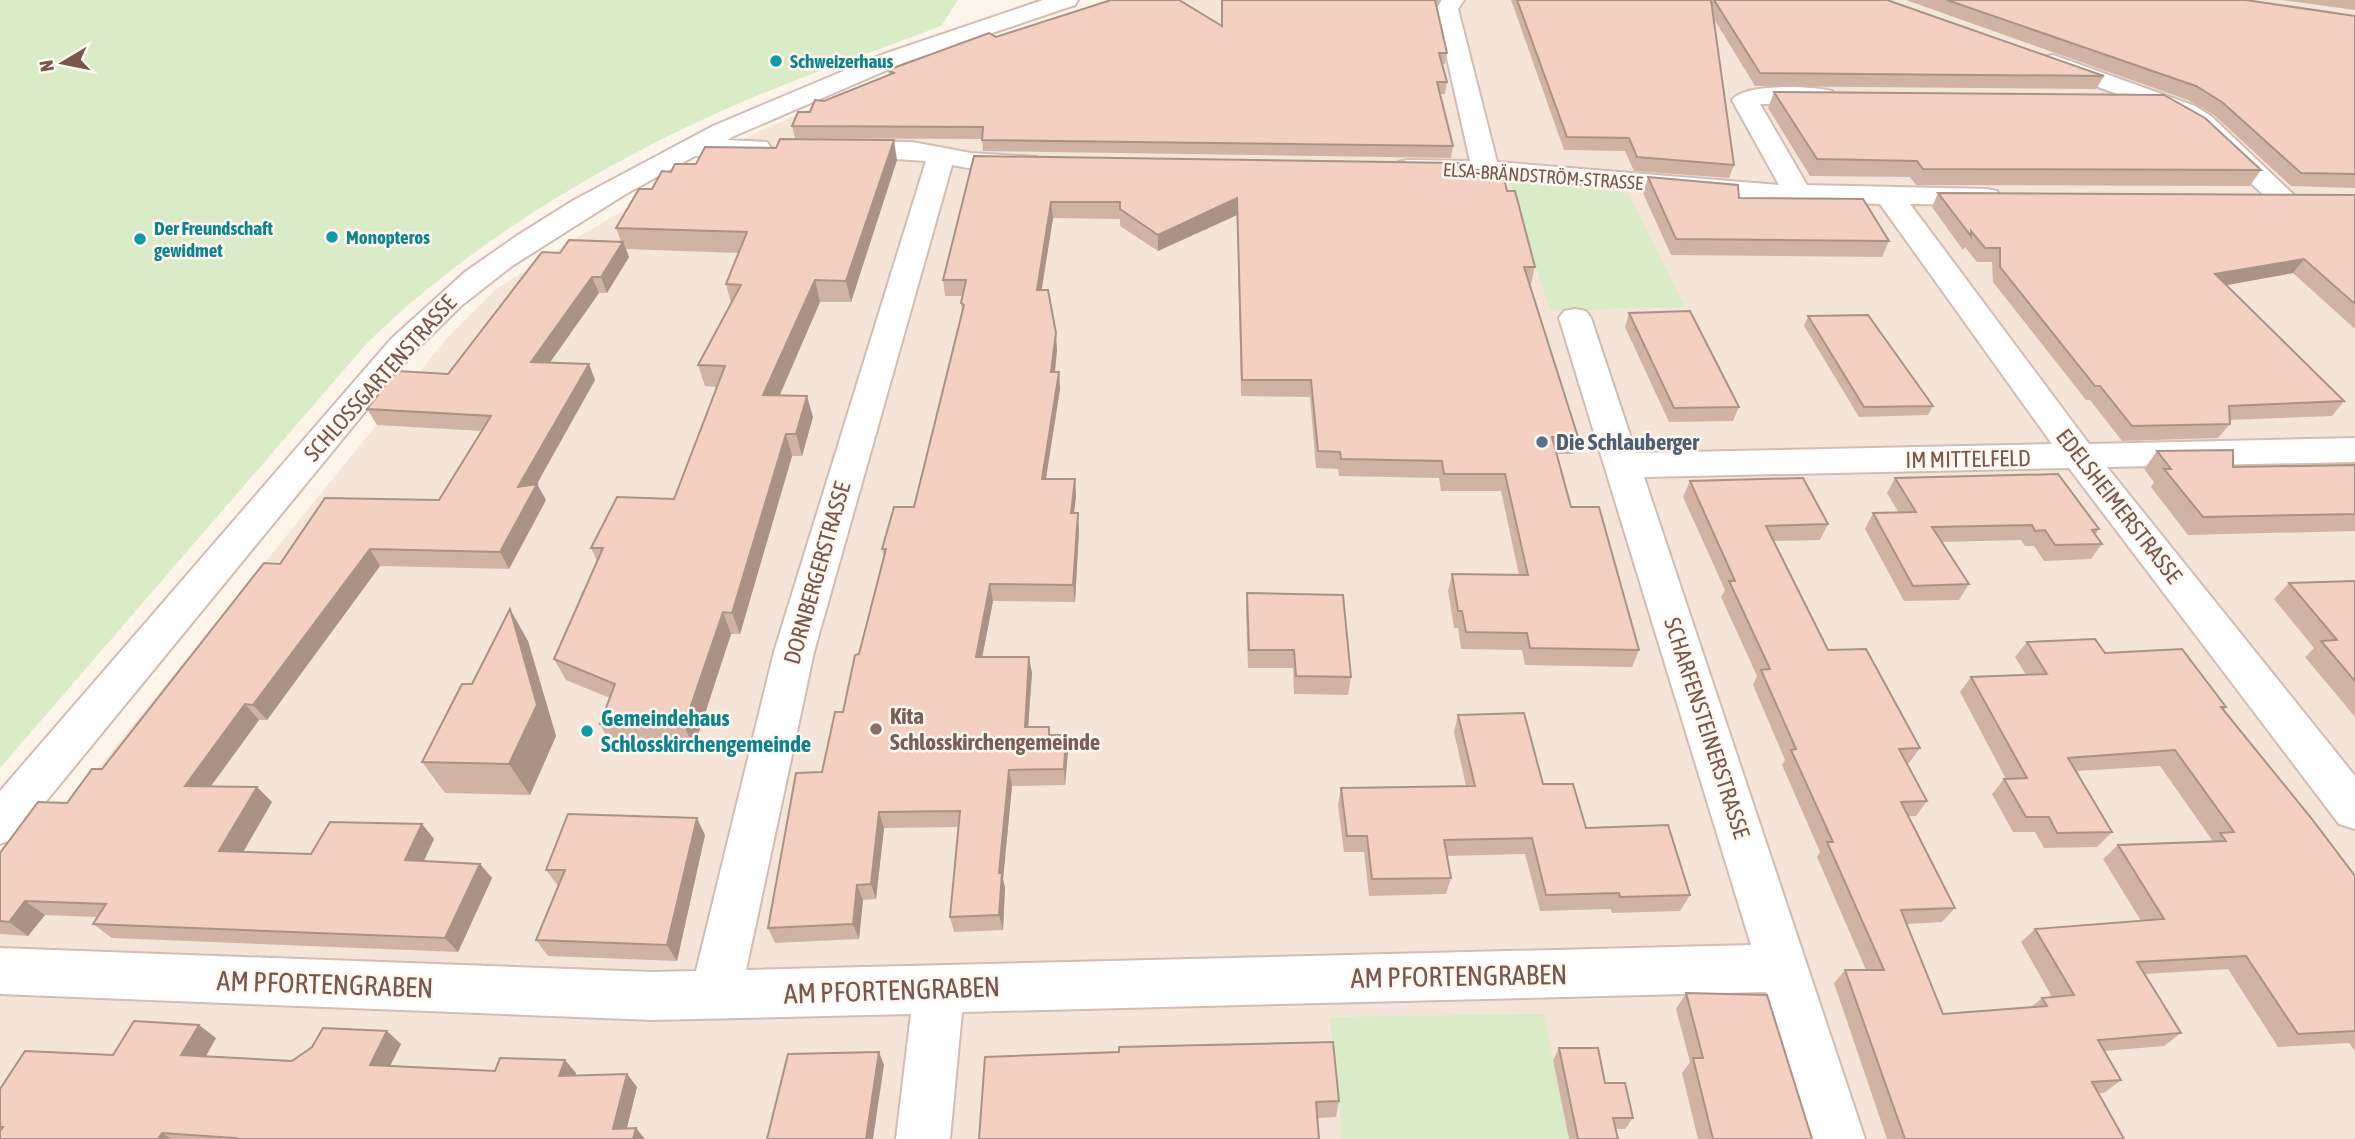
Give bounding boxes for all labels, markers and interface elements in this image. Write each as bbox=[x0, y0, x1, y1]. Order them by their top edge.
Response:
north arrow bbox=[28, 28, 98, 98]
place label: Schweizerhaus bbox=[790, 50, 893, 72]
marker: Schweizerhaus bbox=[768, 53, 784, 69]
text: N bbox=[34, 59, 58, 73]
street label: ELSA-BRÄNDSTRÖM-STRASSE bbox=[1442, 158, 1644, 194]
place label: Der Freundschaft gewidmet bbox=[154, 217, 273, 261]
place label: Monopteros bbox=[346, 226, 430, 248]
marker: Monopteros bbox=[324, 229, 340, 245]
marker: Der Freundschaft gewidmet bbox=[132, 231, 148, 247]
street label: SCHLOSSGARTENSTRASSE bbox=[299, 289, 462, 466]
street label: EDELSHEIMERSTRASSE bbox=[2051, 424, 2187, 588]
place label: Die Schlauberger bbox=[1556, 429, 1700, 455]
marker: Die Schlauberger bbox=[1534, 434, 1550, 450]
street label: IM MITTELFELD bbox=[1905, 445, 2031, 473]
street label: DORNBERGERSTRASSE bbox=[779, 479, 856, 667]
street label: SCHARFENSTEINERSTRASSE bbox=[1659, 614, 1755, 842]
place label: Kita Schlosskirchengemeinde bbox=[890, 703, 1100, 755]
place label: Gemeindehaus Schlosskirchengemeinde bbox=[601, 705, 811, 757]
marker: Kita Schlosskirchengemeinde bbox=[868, 721, 884, 737]
marker: Gemeindehaus Schlosskirchengemeinde bbox=[579, 723, 595, 739]
street label: AM PFORTENGRABEN bbox=[1350, 958, 1568, 994]
street label: AM PFORTENGRABEN bbox=[216, 964, 434, 1004]
street label: AM PFORTENGRABEN bbox=[783, 970, 1001, 1010]

